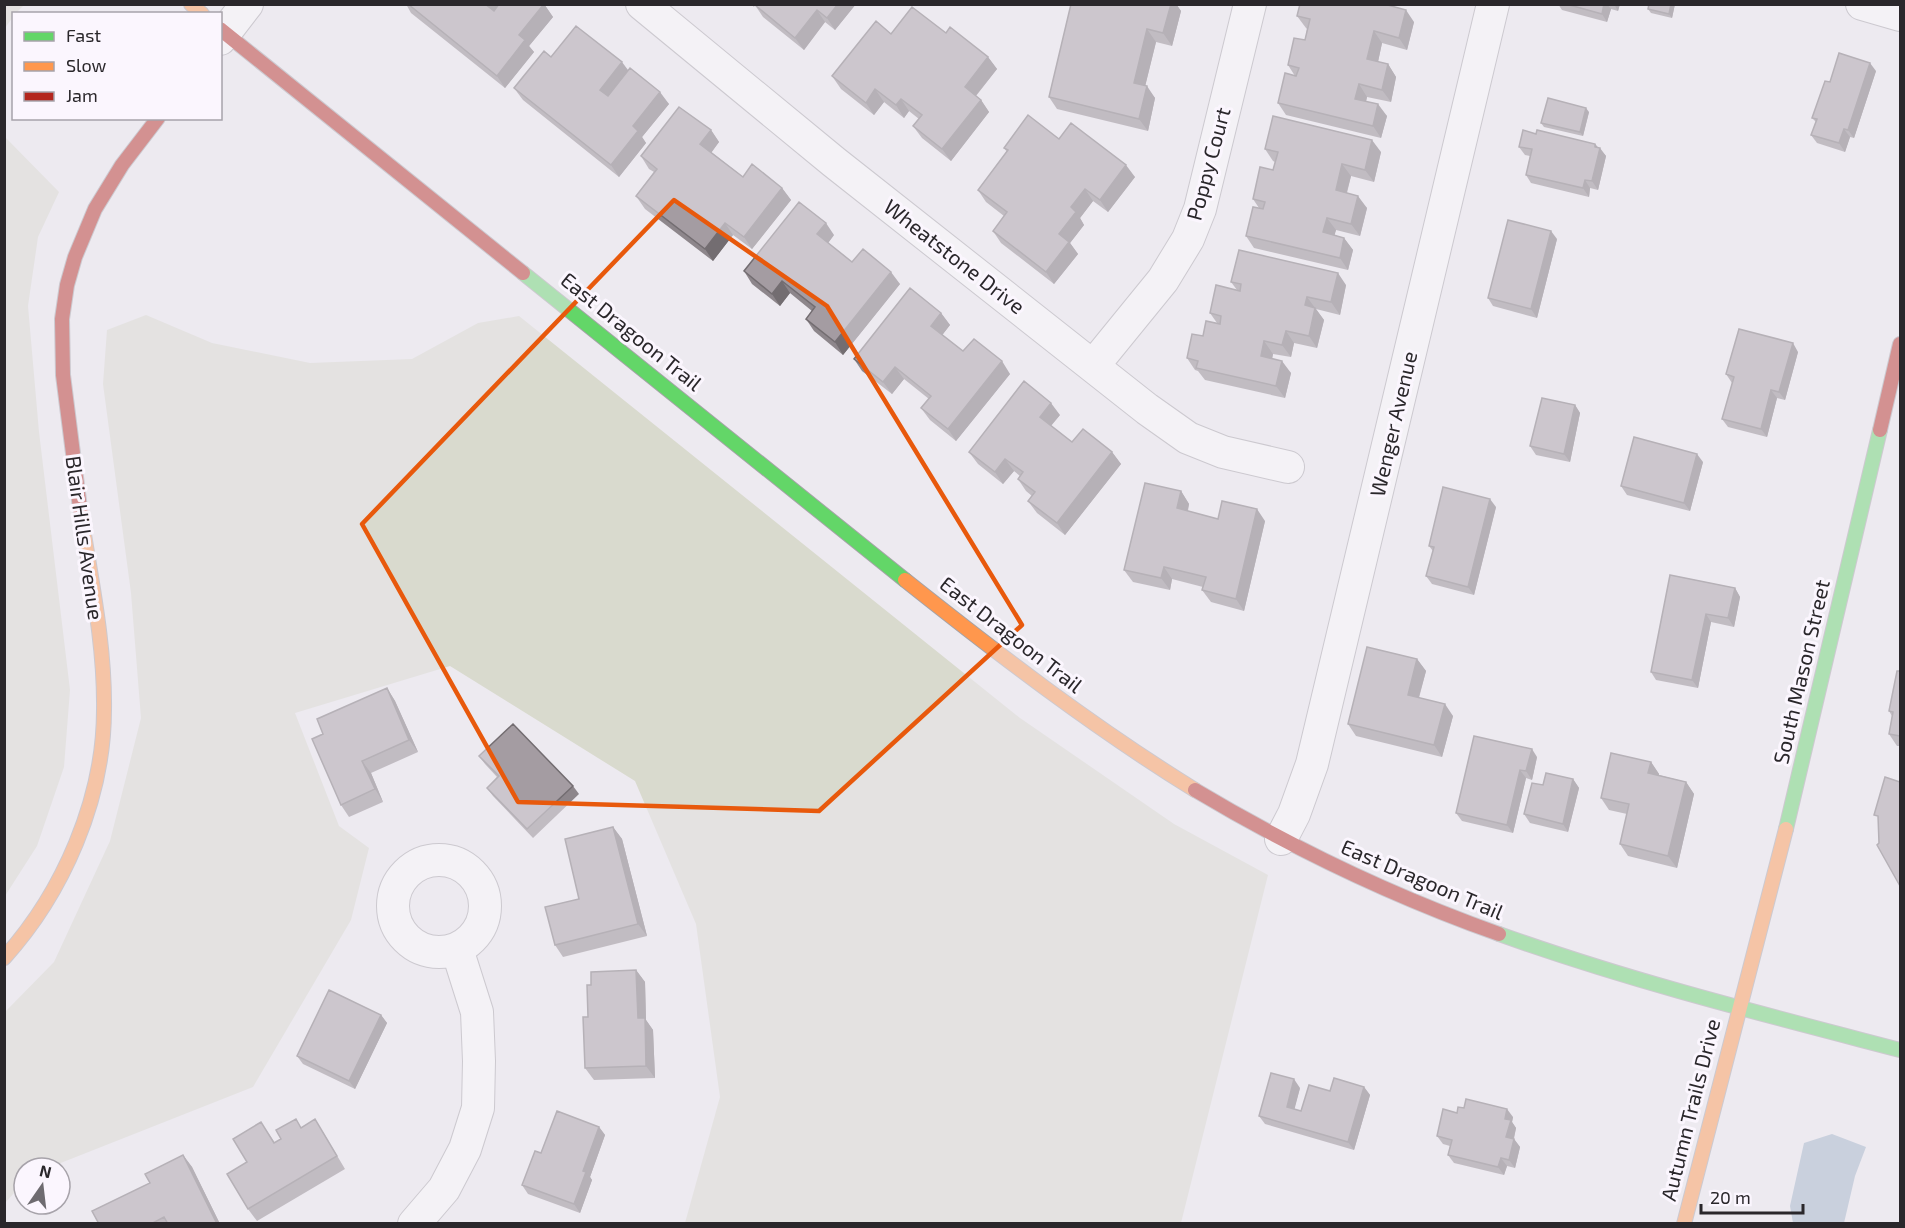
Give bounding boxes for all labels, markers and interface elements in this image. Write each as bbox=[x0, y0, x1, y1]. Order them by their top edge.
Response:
legend bbox=[12, 12, 222, 120]
text: Fast bbox=[66, 24, 101, 46]
text: Slow bbox=[66, 54, 107, 76]
text: Jam bbox=[66, 84, 98, 106]
street label: Poppy Court bbox=[1180, 104, 1235, 223]
street label: Wheatstone Drive bbox=[880, 193, 1030, 318]
street label: East Dragoon Trail bbox=[556, 266, 708, 396]
street label: Wenger Avenue bbox=[1364, 349, 1421, 499]
street label: Blair Hills Avenue bbox=[62, 454, 109, 622]
street label: East Dragoon Trail bbox=[936, 570, 1089, 698]
street label: South Mason Street bbox=[1767, 577, 1834, 766]
street label: East Dragoon Trail bbox=[1338, 833, 1508, 924]
street label: Autumn Trails Drive bbox=[1655, 1016, 1724, 1203]
north arrow bbox=[12, 1156, 72, 1216]
text: N bbox=[38, 1160, 54, 1182]
scale bar bbox=[1701, 1177, 1803, 1215]
text: 20 m bbox=[1710, 1186, 1751, 1208]

